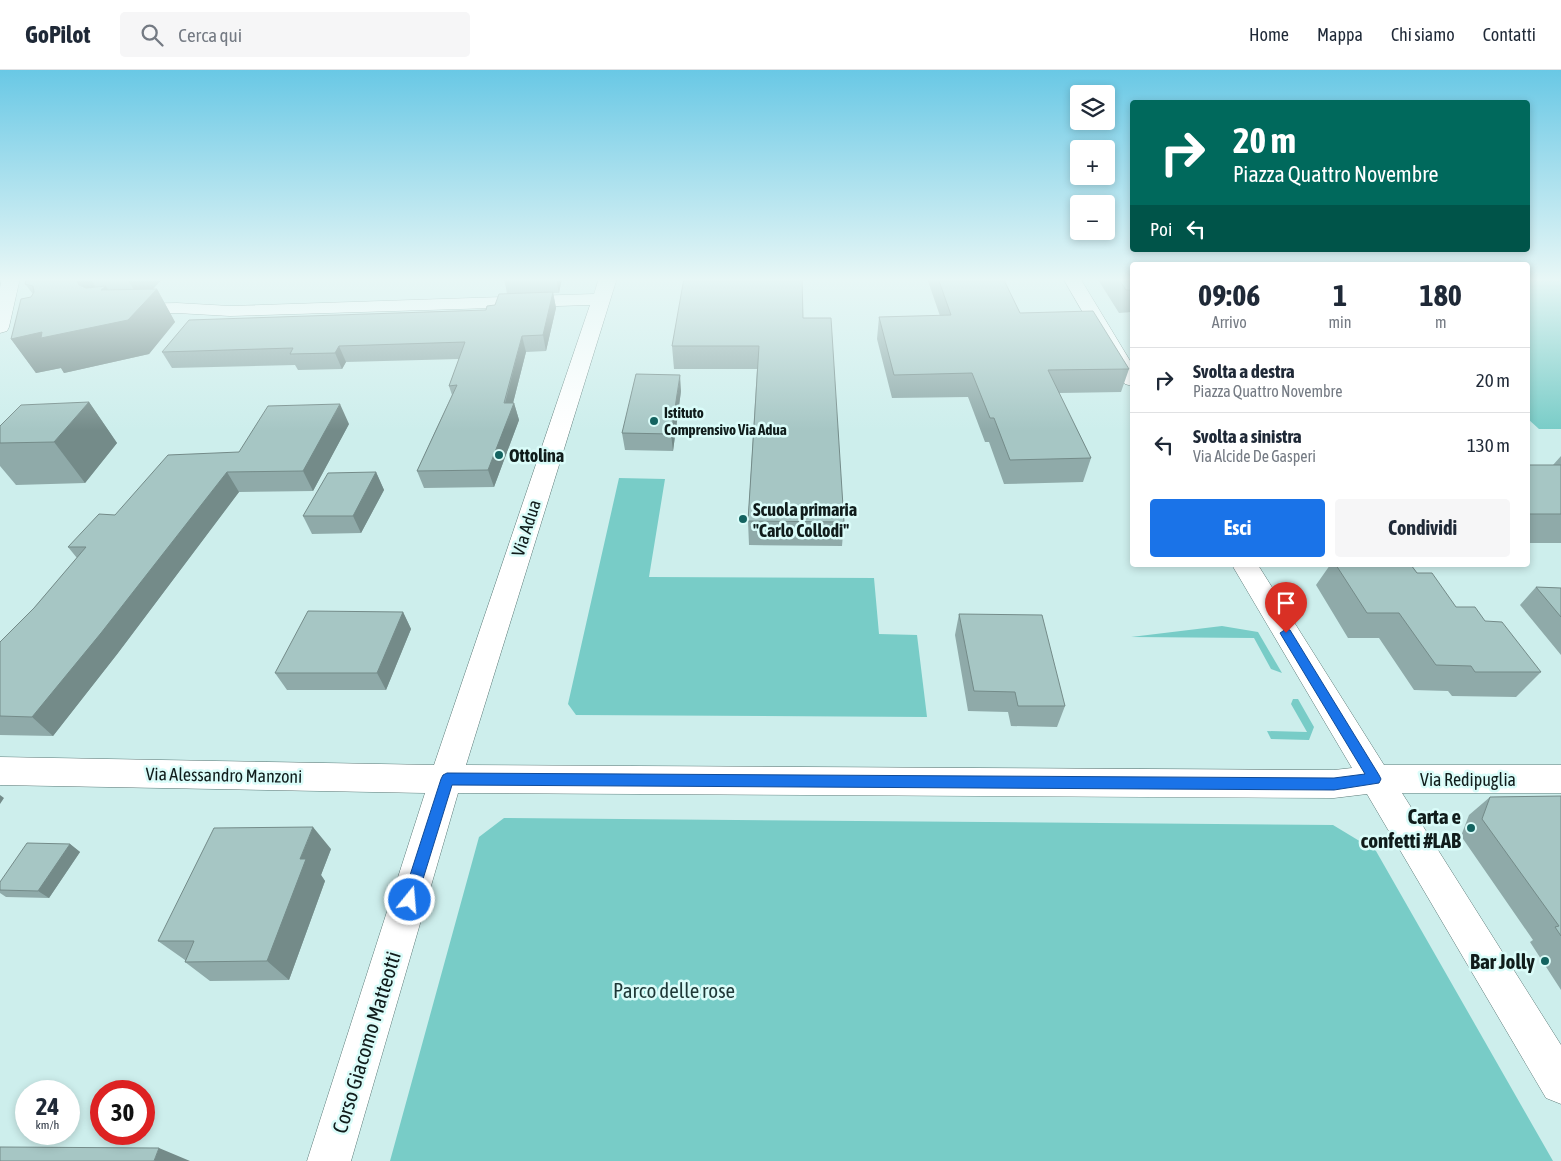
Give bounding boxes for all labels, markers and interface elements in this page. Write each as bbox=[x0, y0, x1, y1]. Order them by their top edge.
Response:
search box bbox=[120, 12, 470, 57]
text: GoPilot bbox=[25, 21, 90, 48]
icon: search bbox=[138, 21, 166, 49]
text: Cerca qui bbox=[178, 24, 242, 46]
text: Home bbox=[1249, 24, 1289, 45]
text: Mappa bbox=[1317, 24, 1363, 45]
text: Chi siamo bbox=[1391, 24, 1455, 45]
text: Contatti bbox=[1483, 24, 1536, 45]
map controls bbox=[1070, 85, 1115, 240]
button: layers bbox=[1070, 85, 1115, 130]
icon: right bbox=[1150, 120, 1215, 185]
text: 20 m bbox=[1233, 120, 1296, 160]
button: + bbox=[1070, 140, 1115, 185]
text: Piazza Quattro Novembre bbox=[1233, 161, 1439, 187]
button: − bbox=[1070, 195, 1115, 240]
icon: left bbox=[1182, 215, 1210, 243]
text: Poi bbox=[1150, 218, 1172, 240]
text: 09:06 bbox=[1198, 278, 1260, 312]
text: 1 bbox=[1333, 278, 1347, 312]
text: 180 bbox=[1420, 278, 1462, 312]
text: Arrivo bbox=[1212, 313, 1247, 331]
text: min bbox=[1329, 313, 1352, 331]
text: m bbox=[1435, 313, 1447, 331]
text: Svolta a destra bbox=[1193, 360, 1295, 382]
icon: right bbox=[1150, 366, 1178, 394]
text: 20 m bbox=[1476, 369, 1510, 391]
text: Piazza Quattro Novembre bbox=[1193, 382, 1343, 400]
place label: Istituto Comprensivo Via Adua bbox=[664, 404, 787, 438]
marker: Istituto Comprensivo Via Adua bbox=[648, 415, 660, 427]
text: Svolta a sinistra bbox=[1193, 425, 1302, 447]
icon: left bbox=[1150, 431, 1178, 459]
text: 130 m bbox=[1467, 434, 1510, 456]
place label: Ottolina bbox=[509, 445, 564, 466]
text: Via Alcide De Gasperi bbox=[1193, 447, 1316, 465]
marker: Ottolina bbox=[493, 449, 505, 461]
street label: Via Adua bbox=[507, 497, 545, 559]
place label: Scuola primaria "Carlo Collodi" bbox=[753, 499, 857, 541]
button: Esci bbox=[1150, 499, 1325, 557]
button: Condividi bbox=[1335, 499, 1510, 557]
marker: Scuola primaria "Carlo Collodi" bbox=[737, 513, 749, 525]
pin bbox=[1265, 582, 1307, 633]
icon: arrive bbox=[1272, 589, 1300, 617]
street label: Via Alessandro Manzoni bbox=[145, 763, 303, 787]
street label: Via Redipuglia bbox=[1420, 769, 1516, 790]
place label: Carta e confetti #LAB bbox=[1360, 804, 1461, 852]
marker: Carta e confetti #LAB bbox=[1465, 822, 1477, 834]
position arrow bbox=[383, 873, 435, 925]
street label: Corso Giacomo Matteotti bbox=[327, 948, 405, 1136]
place label: Bar Jolly bbox=[1470, 949, 1535, 973]
marker: Bar Jolly bbox=[1539, 955, 1551, 967]
park label: Parco delle rose bbox=[613, 978, 735, 1002]
speed limit sign: 30 bbox=[90, 1080, 155, 1145]
text: 24 bbox=[36, 1092, 59, 1120]
text: km/h bbox=[36, 1118, 59, 1132]

